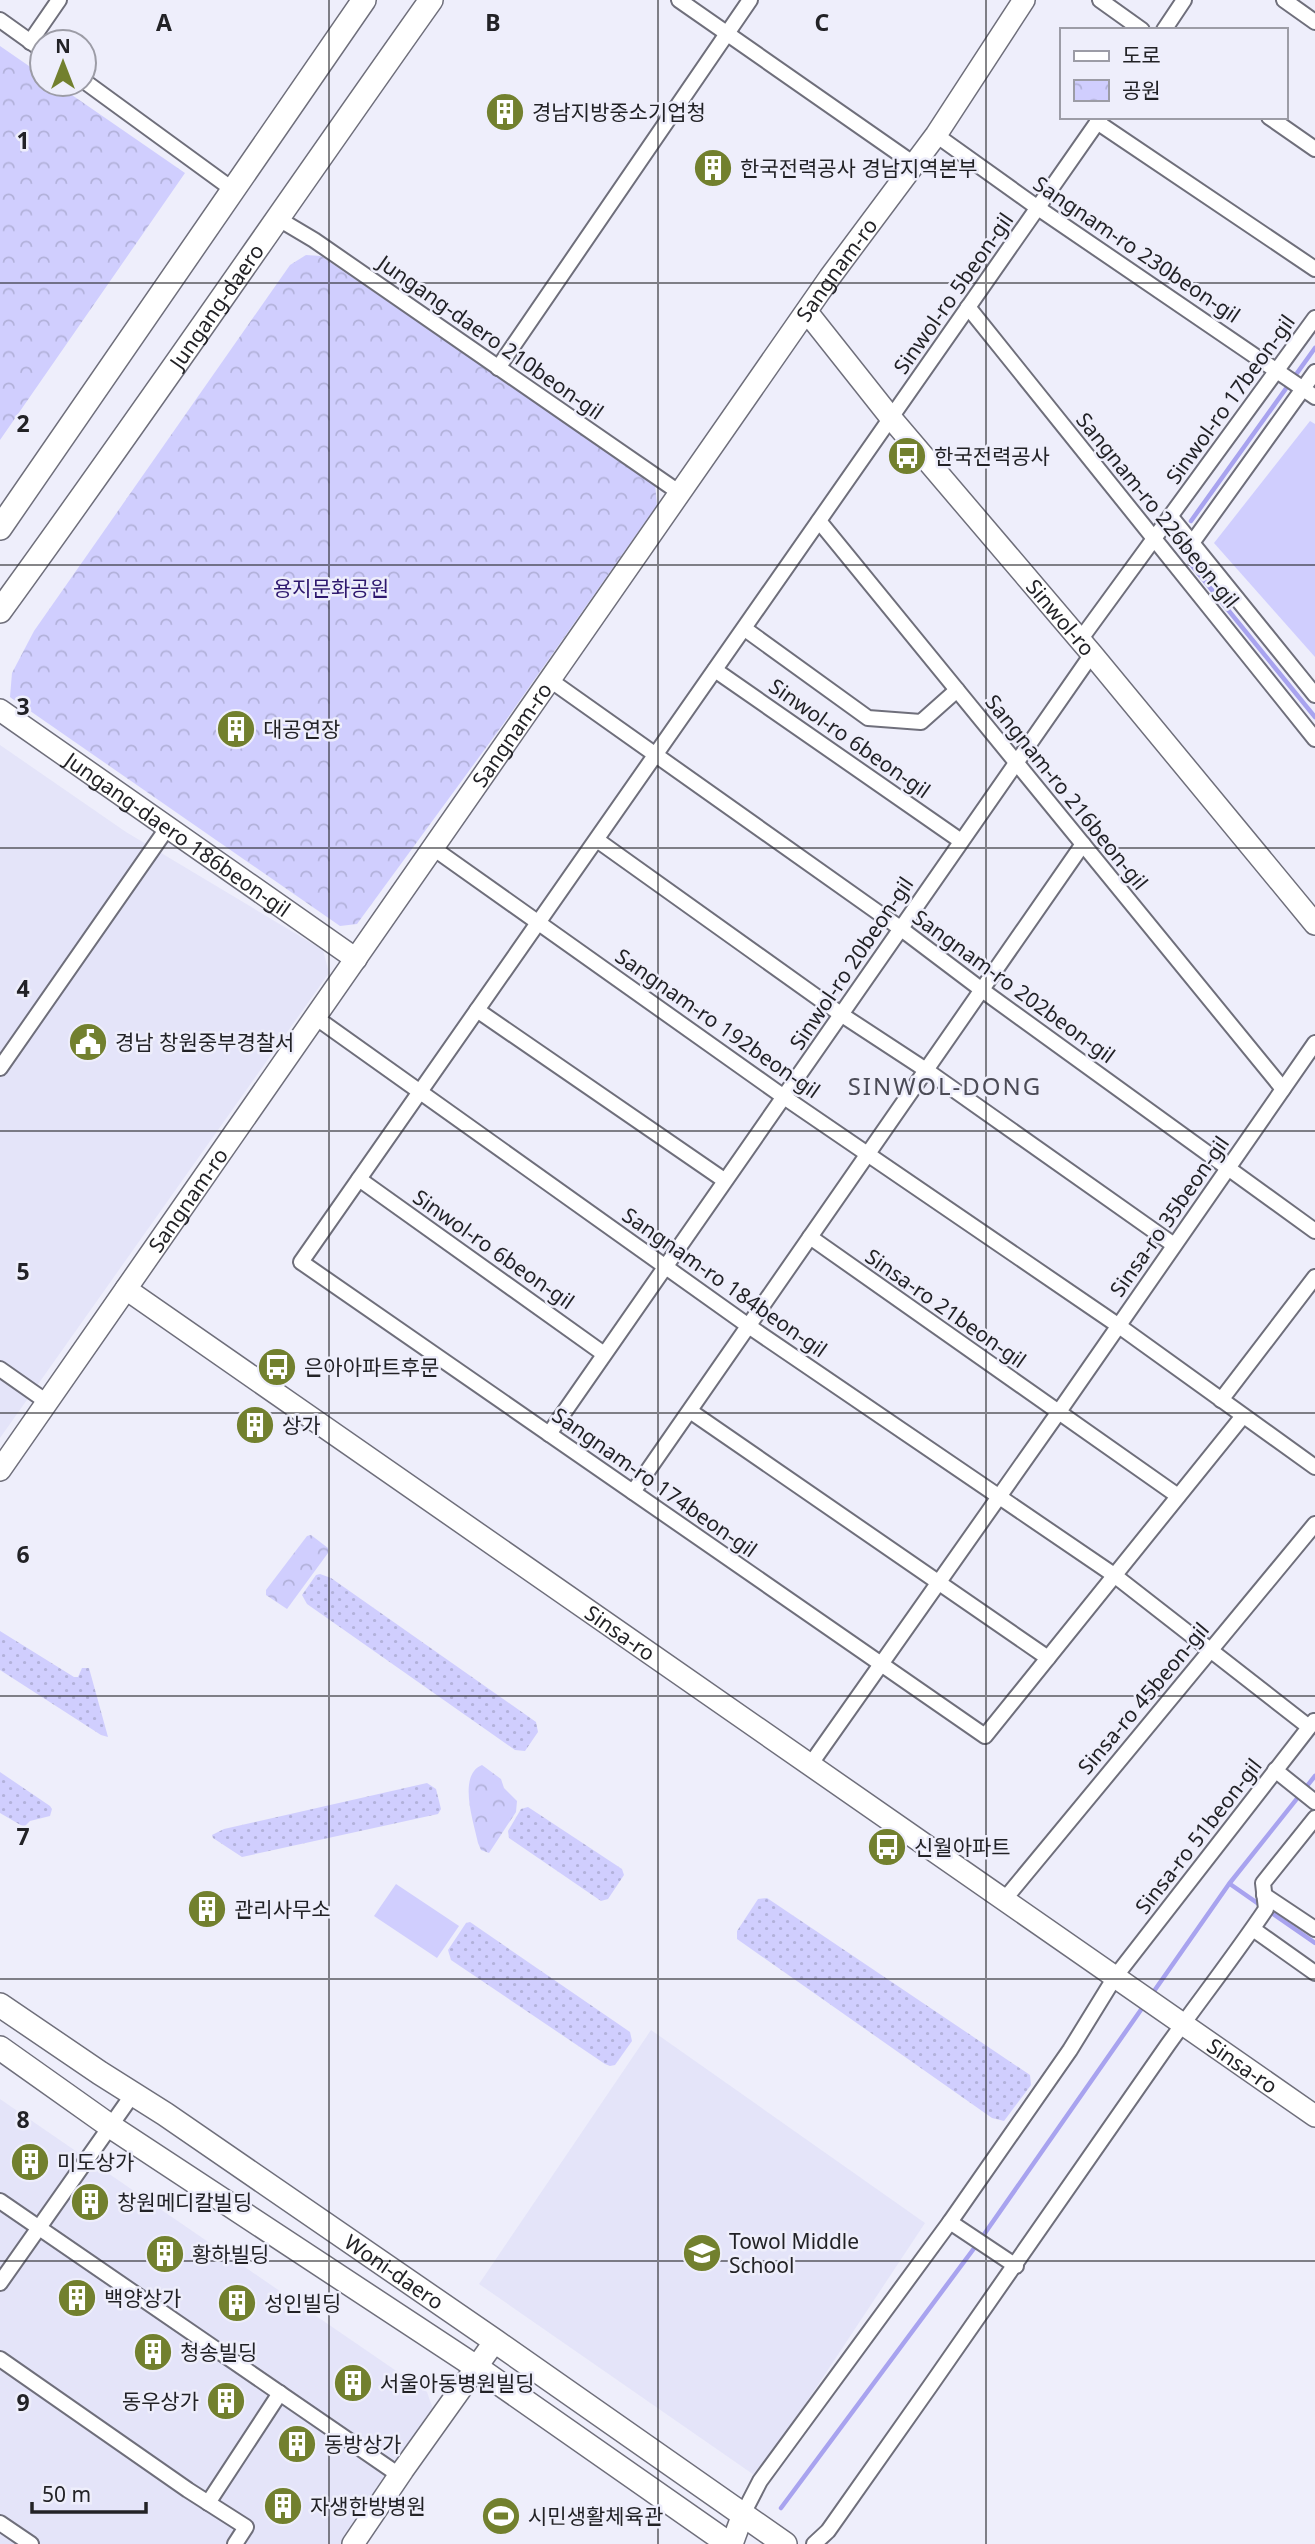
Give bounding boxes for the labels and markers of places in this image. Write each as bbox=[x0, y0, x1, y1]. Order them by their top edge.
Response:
building icon: 경남지방중소기업청 bbox=[484, 91, 526, 133]
place label: 경남지방중소기업청 bbox=[532, 98, 706, 126]
building icon: 한국전력공사 경남지역본부 bbox=[692, 147, 734, 189]
place label: 한국전력공사 경남지역본부 bbox=[740, 154, 977, 182]
bus stop icon: 한국전력공사 bbox=[886, 435, 928, 477]
place label: 한국전력공사 bbox=[934, 442, 1050, 470]
building icon: 대공연장 bbox=[215, 708, 257, 750]
place label: 대공연장 bbox=[263, 715, 340, 743]
public building icon: 경남 창원중부경찰서 bbox=[67, 1021, 109, 1063]
place label: 경남 창원중부경찰서 bbox=[115, 1028, 294, 1056]
bus stop icon: 은아아파트후문 bbox=[256, 1346, 298, 1388]
place label: 은아아파트후문 bbox=[304, 1353, 439, 1381]
building icon: 상가 bbox=[234, 1404, 276, 1446]
place label: 상가 bbox=[282, 1411, 321, 1439]
bus stop icon: 신월아파트 bbox=[866, 1826, 908, 1868]
place label: 신월아파트 bbox=[914, 1833, 1011, 1861]
building icon: 관리사무소 bbox=[186, 1888, 228, 1930]
place label: 관리사무소 bbox=[234, 1895, 331, 1923]
building icon: 미도상가 bbox=[9, 2141, 51, 2183]
place label: 미도상가 bbox=[57, 2148, 134, 2176]
building icon: 창원메디칼빌딩 bbox=[69, 2181, 111, 2223]
place label: 창원메디칼빌딩 bbox=[117, 2188, 252, 2216]
place label: Towol Middle School bbox=[729, 2227, 859, 2279]
school or university icon: Towol Middle School bbox=[681, 2232, 723, 2274]
building icon: 황하빌딩 bbox=[144, 2233, 186, 2275]
place label: 황하빌딩 bbox=[192, 2240, 269, 2268]
building icon: 백양상가 bbox=[56, 2277, 98, 2319]
building icon: 성인빌딩 bbox=[216, 2282, 258, 2324]
place label: 백양상가 bbox=[104, 2284, 181, 2312]
place label: 성인빌딩 bbox=[264, 2289, 341, 2317]
building icon: 청송빌딩 bbox=[132, 2331, 174, 2373]
place label: 청송빌딩 bbox=[180, 2338, 257, 2366]
building icon: 서울아동병원빌딩 bbox=[332, 2362, 374, 2404]
place label: 서울아동병원빌딩 bbox=[380, 2369, 535, 2397]
building icon: 동우상가 bbox=[205, 2380, 247, 2422]
place label: 동우상가 bbox=[122, 2387, 199, 2415]
building icon: 동방상가 bbox=[276, 2423, 318, 2465]
place label: 동방상가 bbox=[324, 2430, 401, 2458]
building icon: 자생한방병원 bbox=[262, 2485, 304, 2527]
place label: 자생한방병원 bbox=[310, 2492, 426, 2520]
sports icon: 시민생활체육관 bbox=[480, 2495, 522, 2537]
place label: 시민생활체육관 bbox=[528, 2502, 663, 2530]

